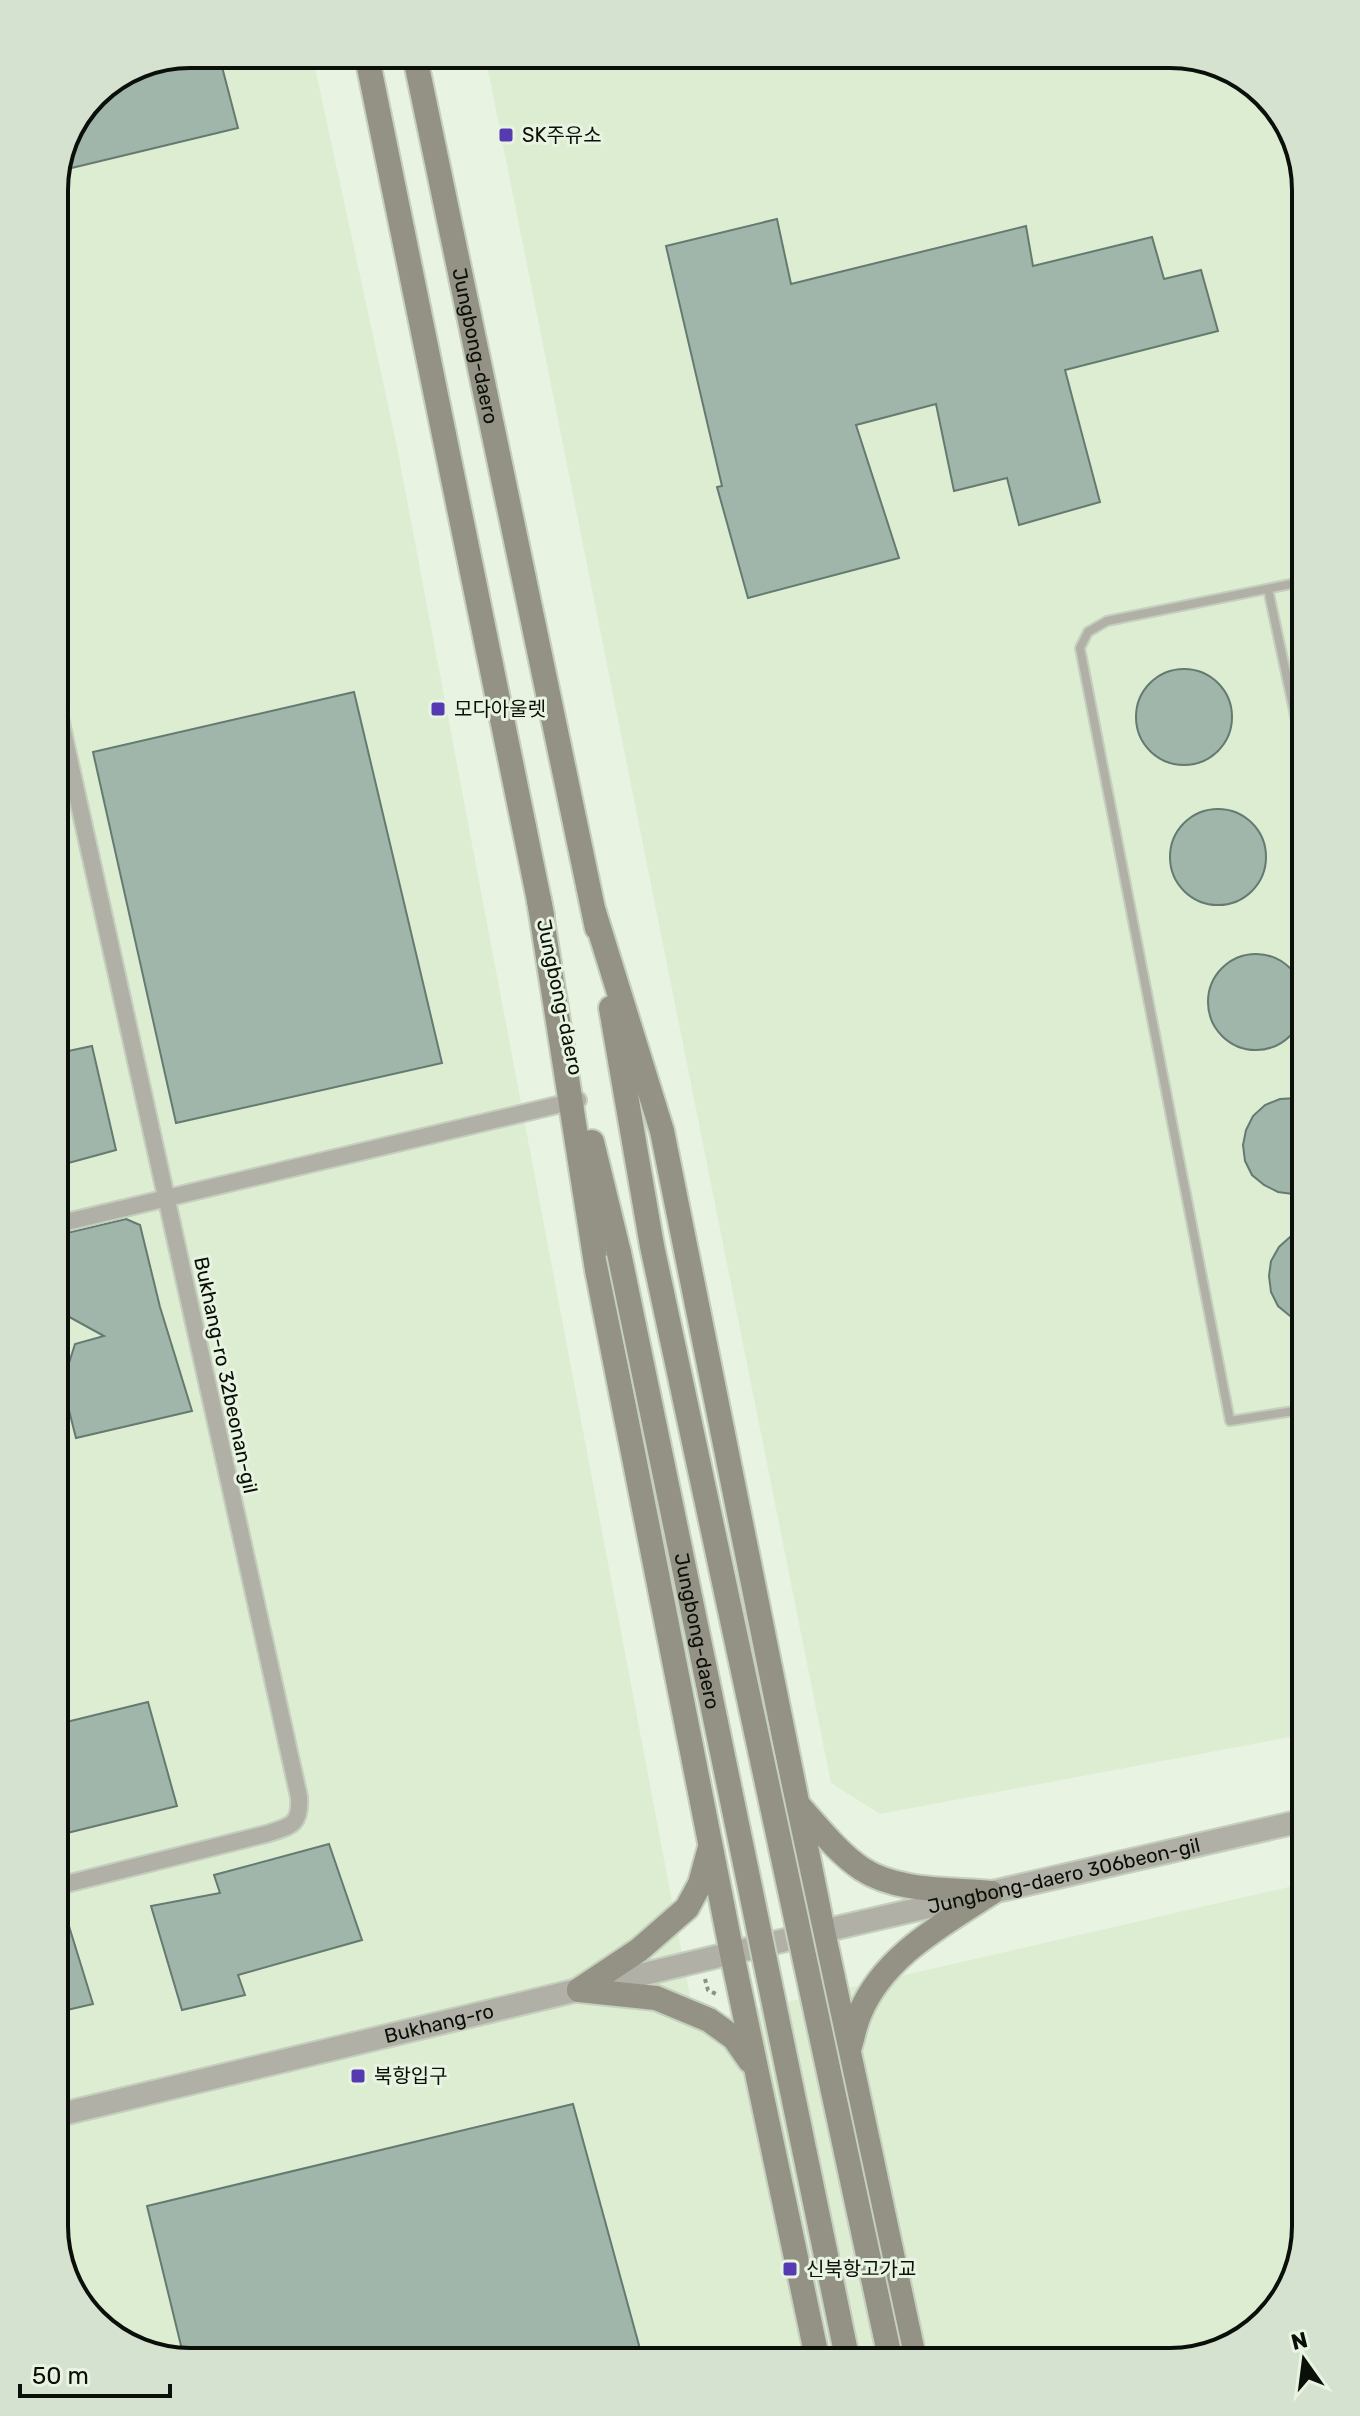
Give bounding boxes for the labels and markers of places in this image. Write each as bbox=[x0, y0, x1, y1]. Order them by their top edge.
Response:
place label: SK주유소 bbox=[522, 123, 602, 147]
marker: SK주유소 bbox=[497, 126, 515, 144]
place label: 모다아울렛 bbox=[454, 697, 546, 721]
marker: 모다아울렛 bbox=[429, 700, 447, 718]
place label: 북항입구 bbox=[374, 2064, 448, 2088]
marker: 북항입구 bbox=[349, 2067, 367, 2085]
place label: 신북항고가교 bbox=[806, 2257, 916, 2281]
marker: 신북항고가교 bbox=[781, 2260, 799, 2278]

